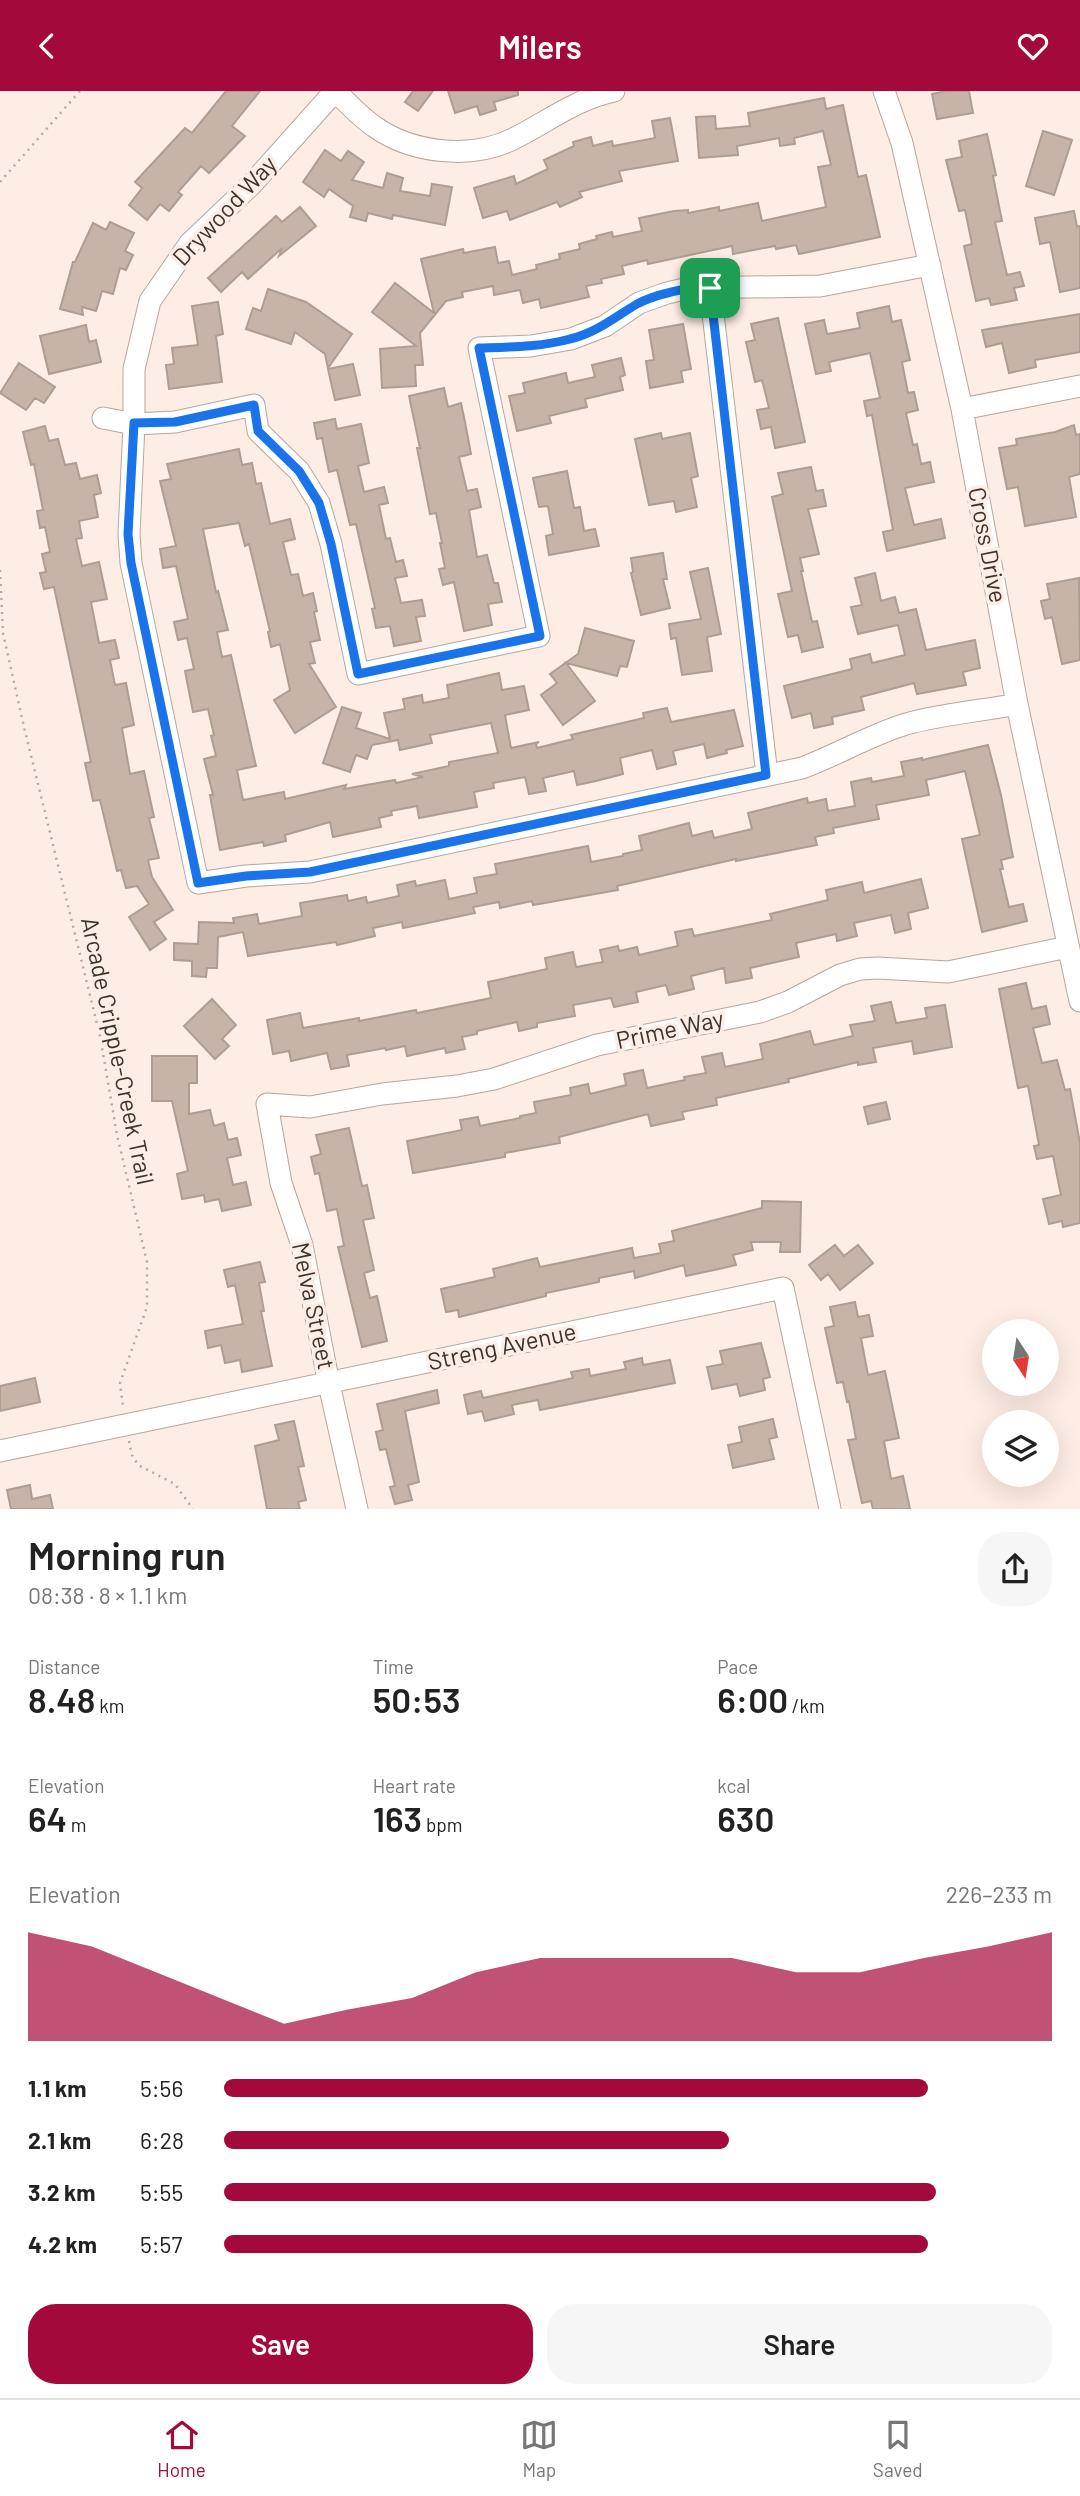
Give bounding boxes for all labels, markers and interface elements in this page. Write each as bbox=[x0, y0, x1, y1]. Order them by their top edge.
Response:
icon: back bbox=[28, 27, 66, 65]
text: Milers bbox=[498, 27, 582, 65]
icon: heart bbox=[1014, 27, 1052, 65]
street label: Drywood Way bbox=[166, 149, 282, 271]
pin bbox=[680, 258, 740, 318]
icon: arrive bbox=[691, 269, 729, 307]
street label: Cross Drive bbox=[963, 484, 1014, 605]
street label: Arcade Cripple-Creek Trail bbox=[76, 914, 161, 1187]
street label: Prime Way bbox=[613, 1003, 726, 1054]
street label: Melva Street bbox=[287, 1239, 342, 1372]
street label: Streng Avenue bbox=[425, 1316, 579, 1375]
north arrow bbox=[982, 1319, 1059, 1397]
map controls bbox=[982, 1319, 1059, 1487]
button: layers bbox=[982, 1410, 1059, 1487]
text: Morning run bbox=[28, 1532, 226, 1578]
button: share bbox=[978, 1532, 1052, 1606]
text: 08:38 · 8 × 1.1 km bbox=[28, 1581, 187, 1609]
text: Distance bbox=[28, 1655, 100, 1678]
text: Time bbox=[373, 1655, 414, 1678]
text: Pace bbox=[717, 1655, 758, 1678]
text: 8.48 bbox=[28, 1678, 95, 1720]
text: 50:53 bbox=[373, 1678, 461, 1720]
text: 6:00 bbox=[717, 1678, 788, 1720]
text: km bbox=[95, 1694, 124, 1717]
text: /km bbox=[788, 1694, 825, 1717]
text: Elevation bbox=[28, 1774, 105, 1797]
text: Heart rate bbox=[373, 1774, 456, 1797]
text: kcal bbox=[717, 1774, 750, 1797]
text: 64 bbox=[28, 1797, 67, 1839]
text: 163 bbox=[373, 1797, 422, 1839]
text: 630 bbox=[717, 1797, 774, 1839]
text: m bbox=[67, 1813, 87, 1836]
text: bpm bbox=[422, 1813, 463, 1836]
text: Elevation bbox=[28, 1880, 121, 1908]
text: 226–233 m bbox=[946, 1880, 1052, 1908]
text: 1.1 km bbox=[28, 2074, 87, 2102]
text: 5:56 bbox=[140, 2074, 183, 2102]
text: 2.1 km bbox=[28, 2126, 91, 2154]
text: 6:28 bbox=[140, 2126, 184, 2154]
text: 3.2 km bbox=[28, 2178, 96, 2206]
text: 5:55 bbox=[140, 2178, 183, 2206]
text: 4.2 km bbox=[28, 2230, 97, 2258]
text: 5:57 bbox=[140, 2230, 182, 2258]
button: Save bbox=[28, 2304, 533, 2384]
button: Share bbox=[547, 2304, 1052, 2384]
tab: Home bbox=[157, 2416, 206, 2481]
tab: Map bbox=[520, 2416, 558, 2481]
tab: Saved bbox=[873, 2416, 923, 2481]

